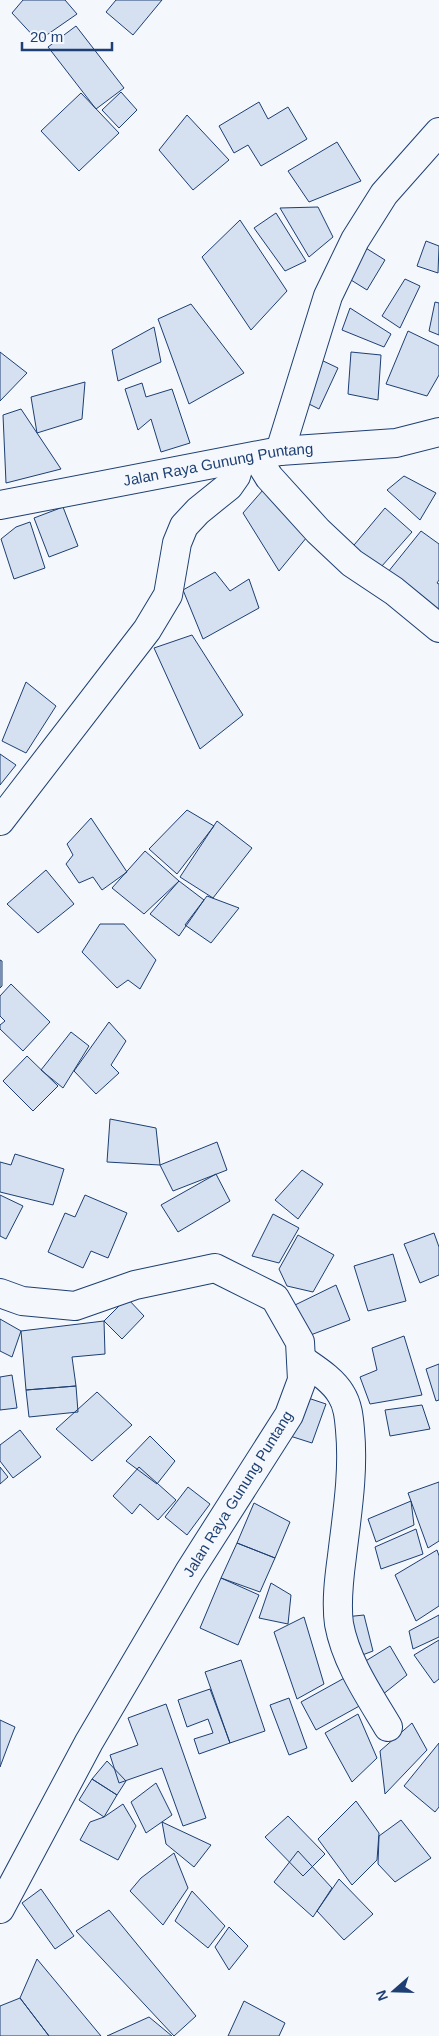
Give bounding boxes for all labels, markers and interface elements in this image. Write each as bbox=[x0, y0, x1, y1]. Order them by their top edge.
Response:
scale bar bbox=[22, 20, 112, 52]
text: 20 m bbox=[30, 28, 63, 45]
street label: Jalan Raya Gunung Puntang bbox=[122, 440, 314, 489]
street label: Jalan Raya Gunung Puntang bbox=[179, 1408, 296, 1580]
north arrow bbox=[369, 1966, 419, 2016]
text: N bbox=[373, 1988, 391, 2003]

